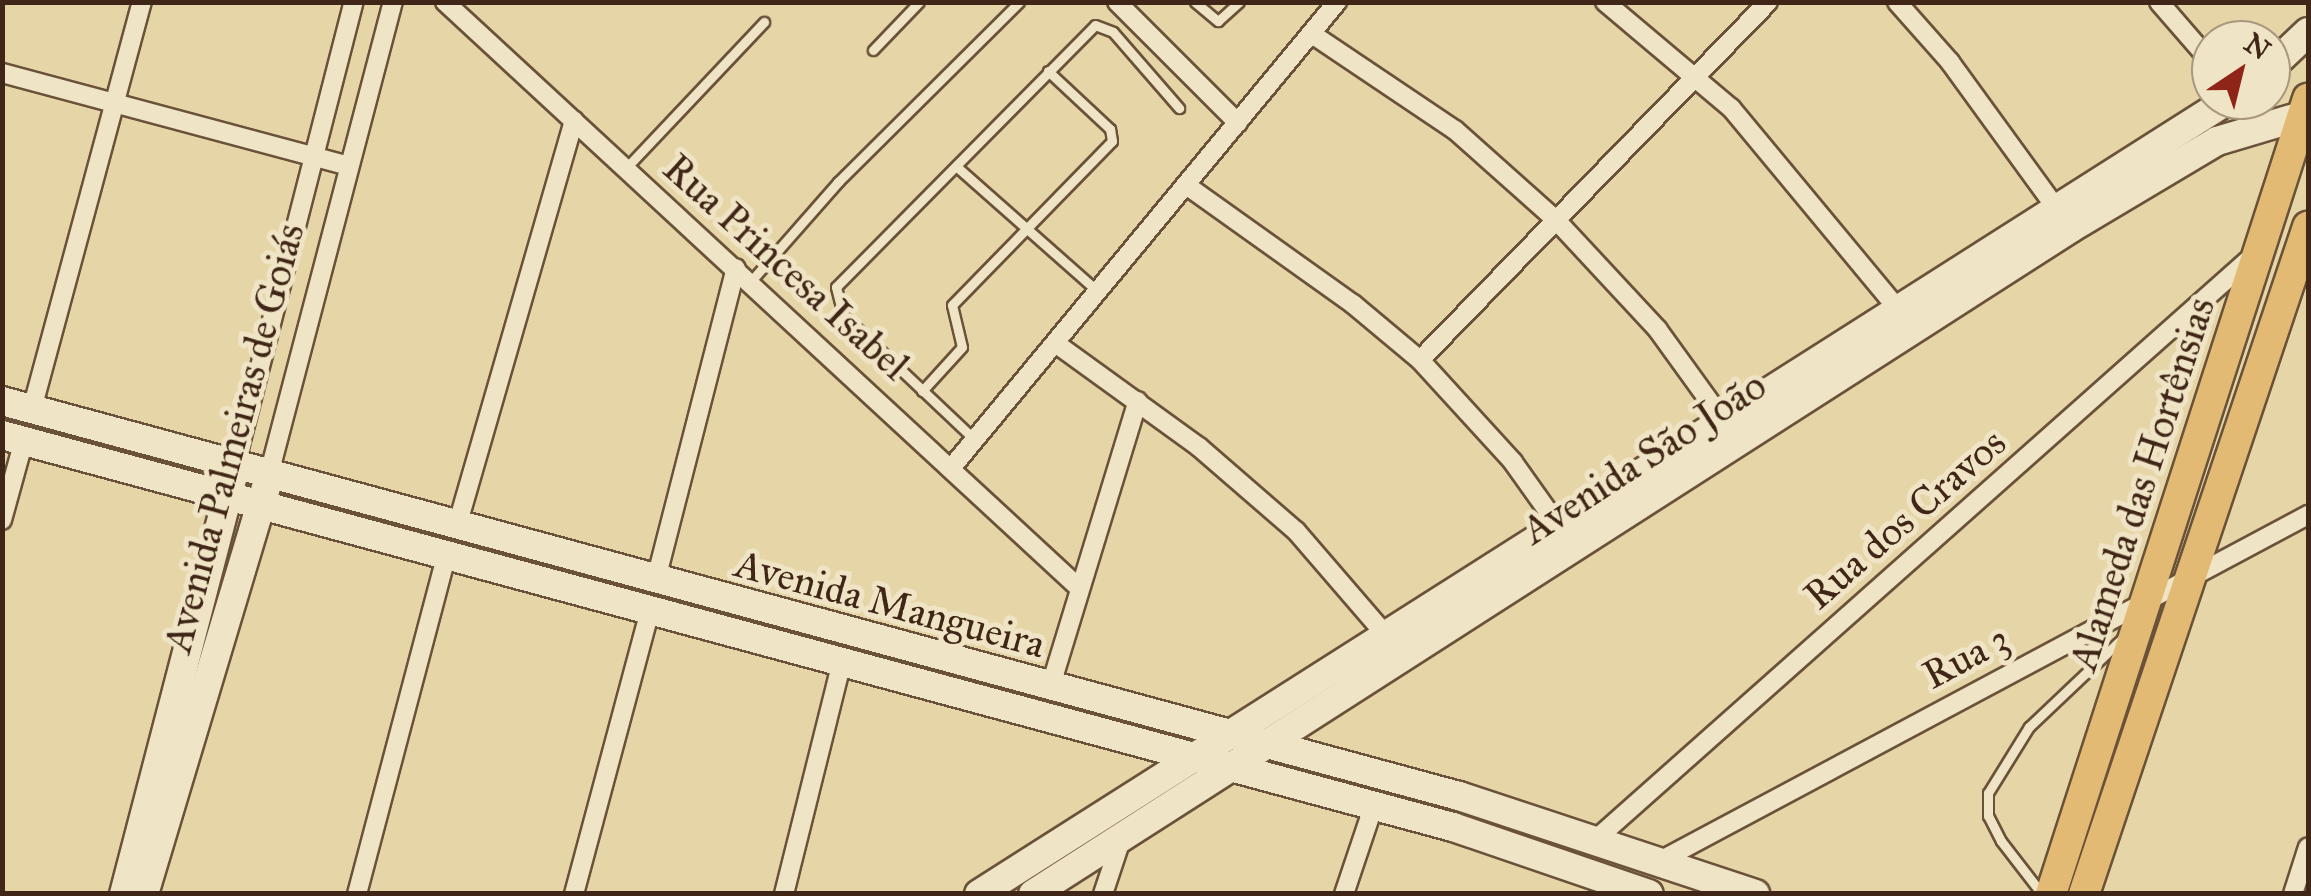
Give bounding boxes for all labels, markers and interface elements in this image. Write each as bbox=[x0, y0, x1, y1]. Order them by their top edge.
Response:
north arrow bbox=[2191, 20, 2291, 120]
text: N bbox=[2238, 26, 2277, 68]
street label: Rua Princesa Isabel bbox=[653, 144, 919, 390]
street label: Avenida Palmeiras de Goiás bbox=[154, 218, 314, 658]
street label: Alameda das Hortênsias bbox=[2059, 291, 2225, 677]
street label: Avenida São João bbox=[1513, 361, 1775, 555]
street label: Rua dos Cravos bbox=[1795, 419, 2015, 619]
street label: Avenida Mangueira bbox=[730, 540, 1050, 668]
street label: Rua 3 bbox=[1915, 615, 2017, 699]

